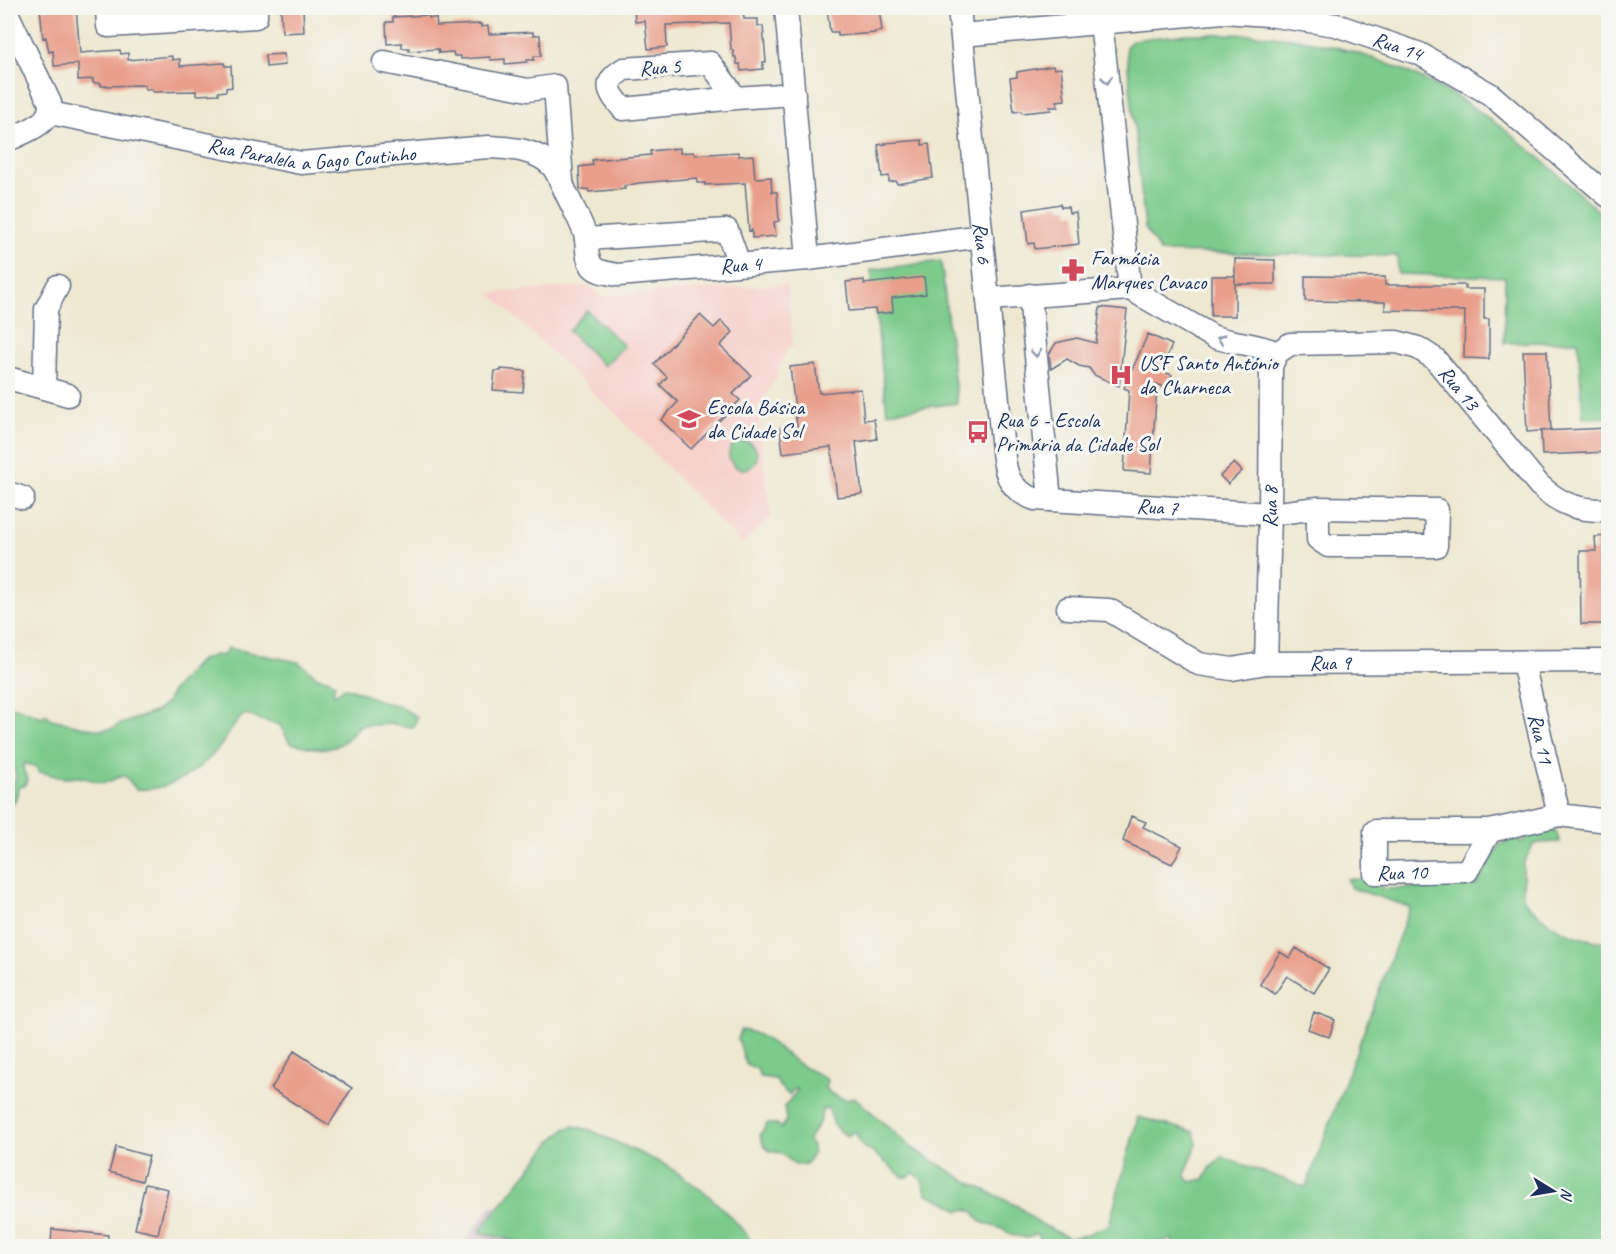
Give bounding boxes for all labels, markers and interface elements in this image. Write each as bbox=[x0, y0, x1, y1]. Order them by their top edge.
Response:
street label: Rua 14 bbox=[1369, 26, 1428, 68]
street label: Rua 5 bbox=[638, 52, 683, 81]
one-way arrow bbox=[1100, 76, 1113, 85]
street label: Rua Paralela a Gago Coutinho bbox=[206, 132, 418, 176]
street label: Rua 6 bbox=[967, 221, 997, 265]
place label: Farmácia Marques Cavaco bbox=[1091, 245, 1208, 295]
street label: Rua 4 bbox=[719, 250, 765, 279]
pharmacy icon: Farmácia Marques Cavaco bbox=[1060, 257, 1086, 283]
one-way arrow bbox=[1216, 334, 1227, 346]
one-way arrow bbox=[1029, 349, 1042, 358]
place label: USF Santo António da Charneca bbox=[1139, 350, 1280, 400]
street label: Rua 13 bbox=[1433, 360, 1486, 417]
hospital icon: USF Santo António da Charneca bbox=[1108, 362, 1134, 388]
place label: Escola Básica da Cidade Sol bbox=[707, 394, 806, 444]
school or university icon: Escola Básica da Cidade Sol bbox=[676, 406, 702, 432]
place label: Rua 6 - Escola Primária da Cidade Sol bbox=[996, 407, 1161, 457]
bus stop icon: Rua 6 - Escola Primária da Cidade Sol bbox=[965, 419, 991, 445]
street label: Rua 8 bbox=[1257, 484, 1283, 528]
street label: Rua 7 bbox=[1136, 493, 1180, 521]
street label: Rua 9 bbox=[1309, 649, 1352, 676]
street label: Rua 11 bbox=[1522, 711, 1560, 768]
street label: Rua 10 bbox=[1376, 859, 1429, 886]
north arrow bbox=[1523, 1161, 1583, 1221]
text: N bbox=[1555, 1187, 1578, 1203]

